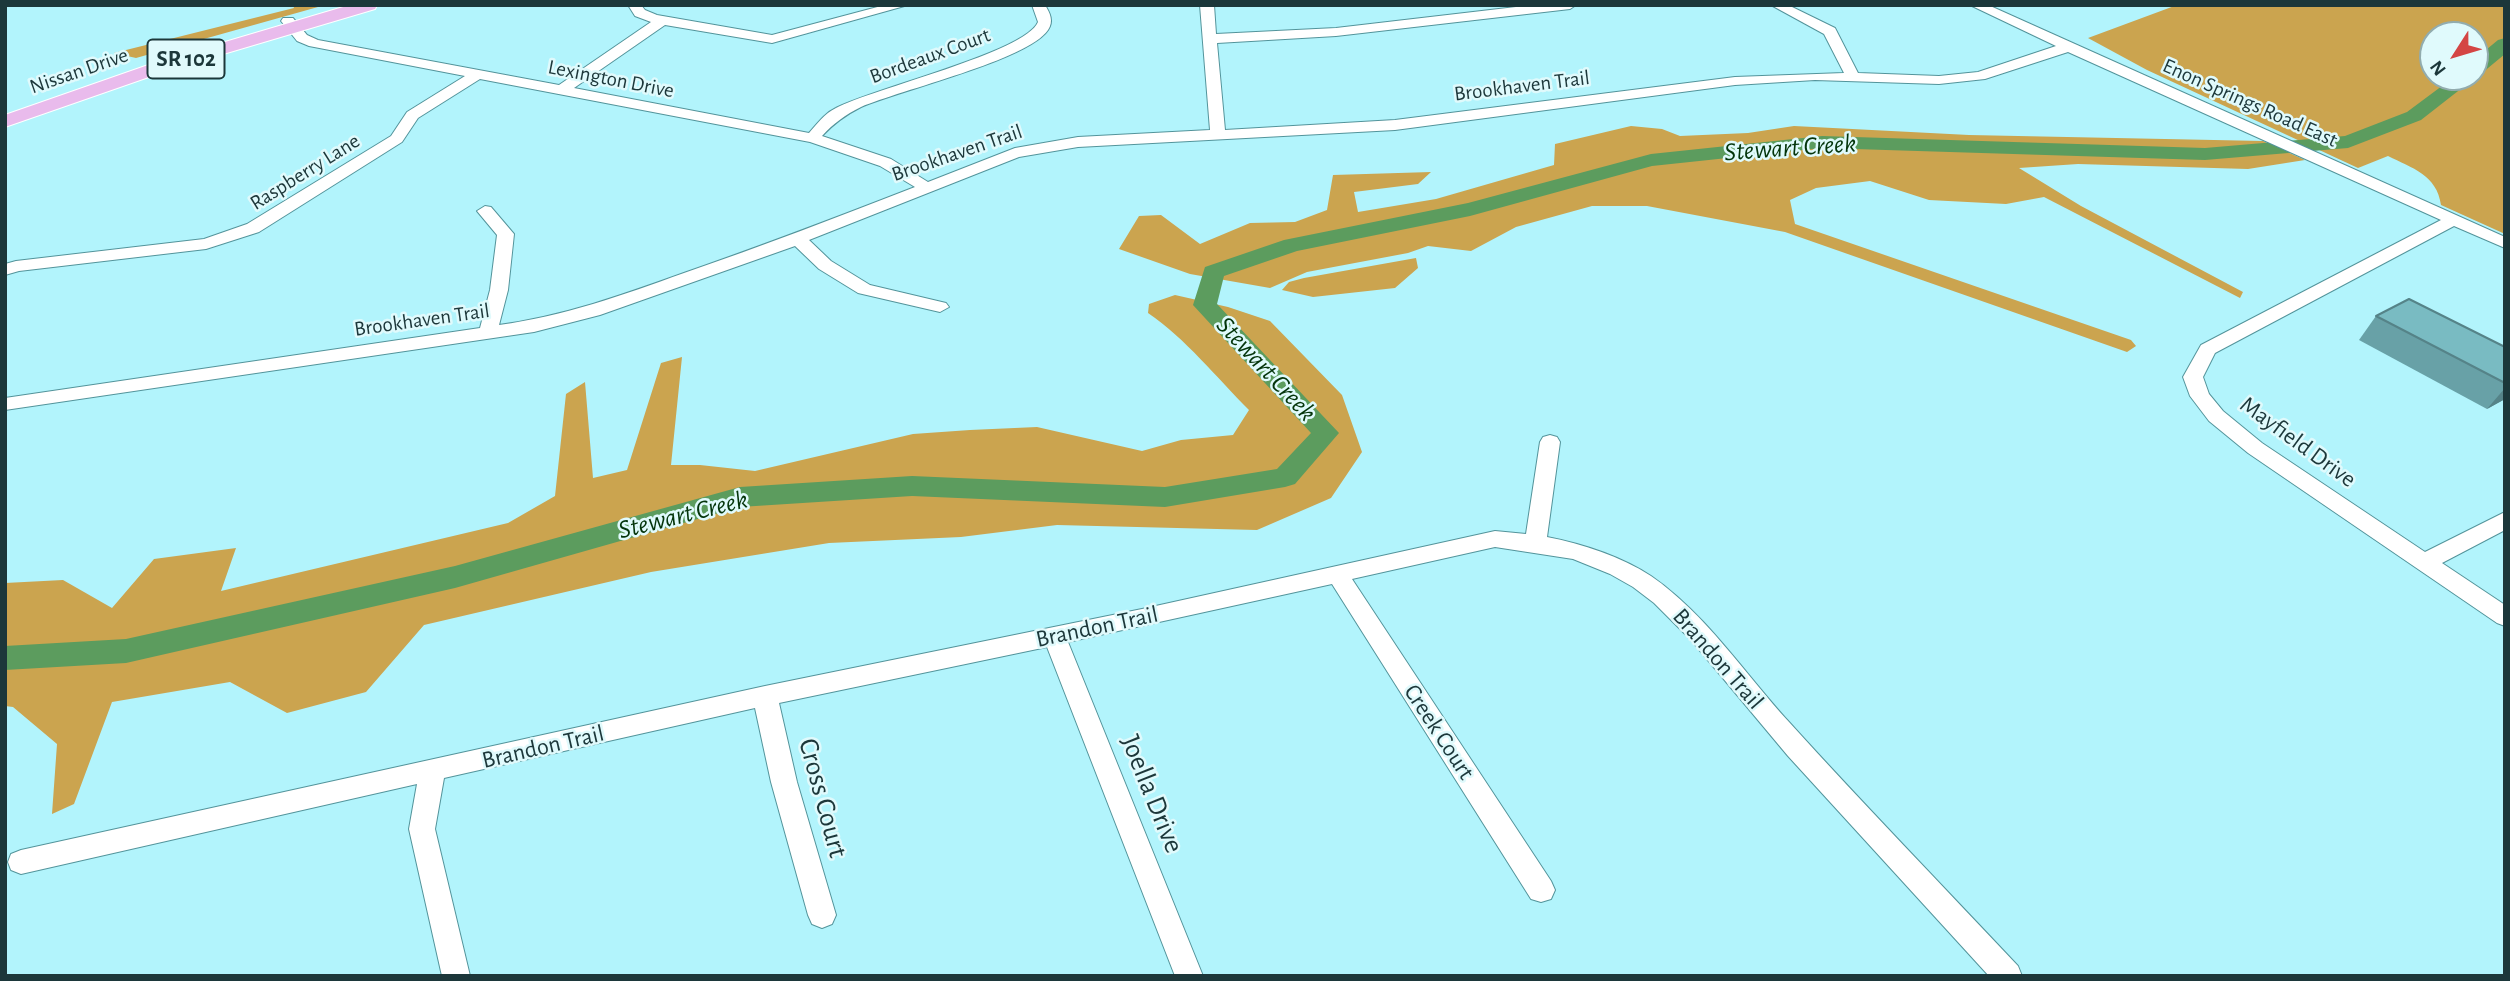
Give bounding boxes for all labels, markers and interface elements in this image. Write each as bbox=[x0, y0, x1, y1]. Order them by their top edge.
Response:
north arrow bbox=[2419, 21, 2489, 91]
street label: Bordeaux Court bbox=[866, 23, 994, 89]
road number: SR 102 bbox=[148, 40, 224, 78]
street label: Nissan Drive bbox=[26, 42, 132, 100]
street label: Enon Springs Road East bbox=[2159, 53, 2341, 153]
street label: Lexington Drive bbox=[546, 54, 676, 104]
text: N bbox=[2427, 57, 2450, 79]
street label: Brookhaven Trail bbox=[1453, 65, 1591, 107]
street label: Brookhaven Trail bbox=[888, 119, 1026, 187]
street label: Raspberry Lane bbox=[245, 128, 365, 216]
water label: Stewart Creek bbox=[1723, 128, 1857, 168]
street label: Brookhaven Trail bbox=[353, 298, 491, 342]
water label: Stewart Creek bbox=[1210, 310, 1322, 428]
street label: Mayfield Drive bbox=[2234, 390, 2362, 494]
water label: Stewart Creek bbox=[615, 484, 751, 546]
street label: Brandon Trail bbox=[1033, 600, 1161, 654]
street label: Brandon Trail bbox=[1666, 603, 1770, 715]
street label: Creek Court bbox=[1398, 679, 1480, 785]
street label: Brandon Trail bbox=[479, 719, 607, 775]
street label: Joella Drive bbox=[1113, 730, 1191, 858]
street label: Cross Court bbox=[791, 735, 855, 861]

